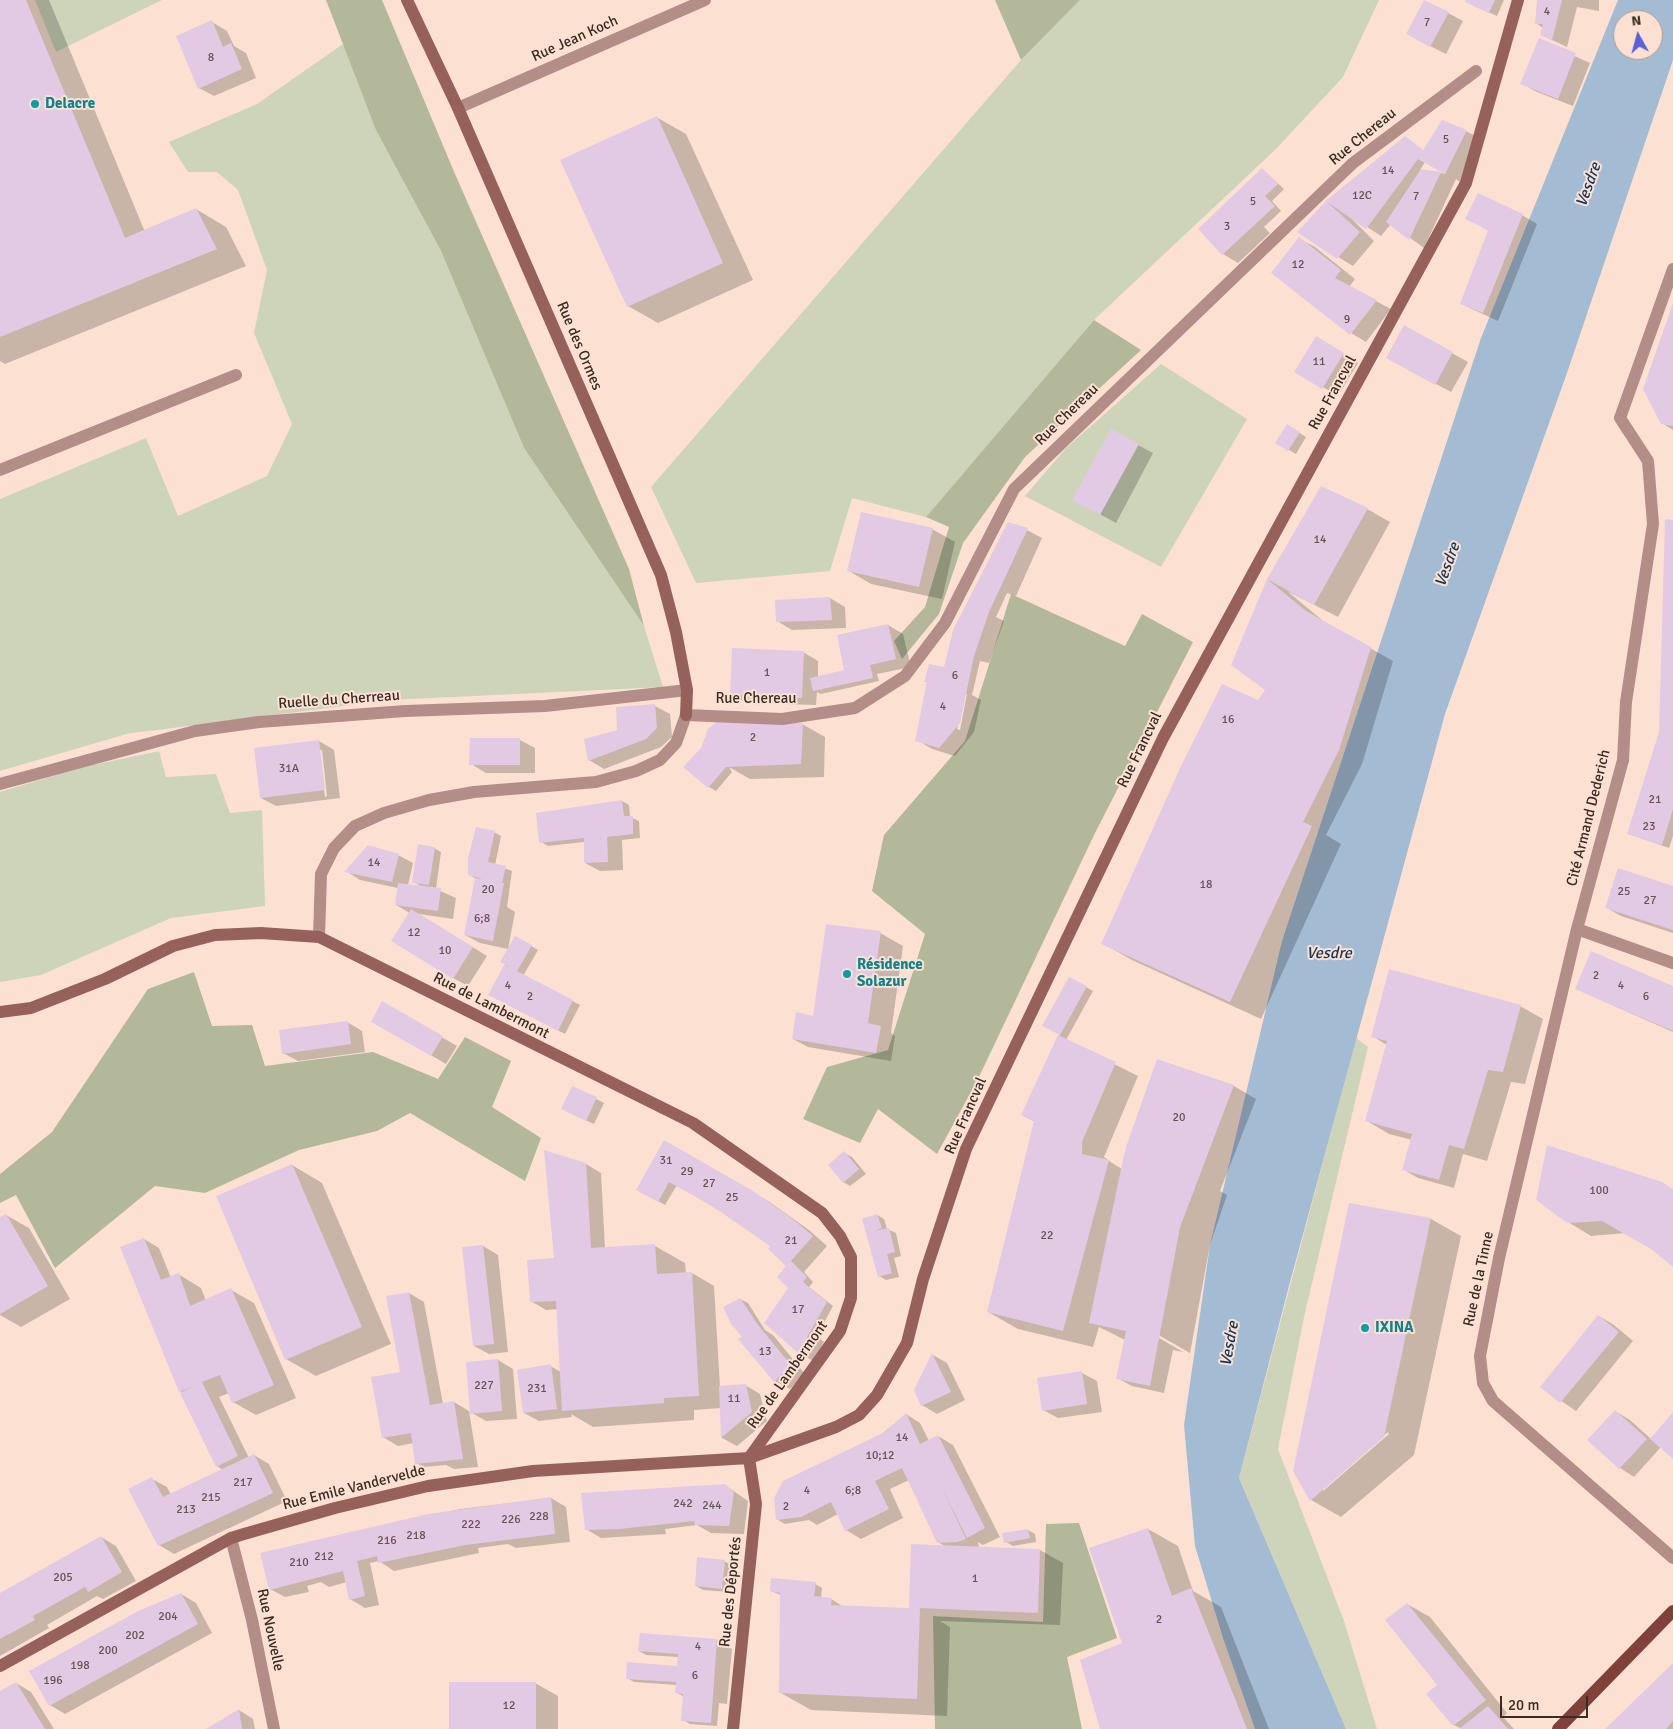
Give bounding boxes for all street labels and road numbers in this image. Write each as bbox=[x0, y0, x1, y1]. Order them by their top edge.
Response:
street label: Rue Jean Koch bbox=[529, 12, 621, 66]
street label: Rue Chereau bbox=[1326, 105, 1400, 169]
street label: Rue des Ormes bbox=[552, 299, 606, 393]
street label: Rue Francval bbox=[1305, 353, 1361, 433]
street label: Rue Chereau bbox=[1032, 380, 1102, 450]
street label: Ruelle du Cherreau bbox=[278, 687, 400, 713]
street label: Rue Chereau bbox=[716, 690, 796, 708]
street label: Rue Francval bbox=[1114, 709, 1166, 791]
street label: Cité Armand Dederich bbox=[1563, 748, 1615, 888]
street label: Rue de Lambermont bbox=[430, 969, 552, 1043]
street label: Rue Francval bbox=[941, 1075, 991, 1157]
street label: Rue de la Tinne bbox=[1460, 1230, 1498, 1328]
street label: Rue de Lambermont bbox=[744, 1318, 832, 1432]
street label: Rue Emile Vandervelde bbox=[281, 1462, 427, 1514]
street label: Rue des Déportés bbox=[716, 1536, 746, 1648]
street label: Rue Nouvelle bbox=[252, 1587, 288, 1673]

